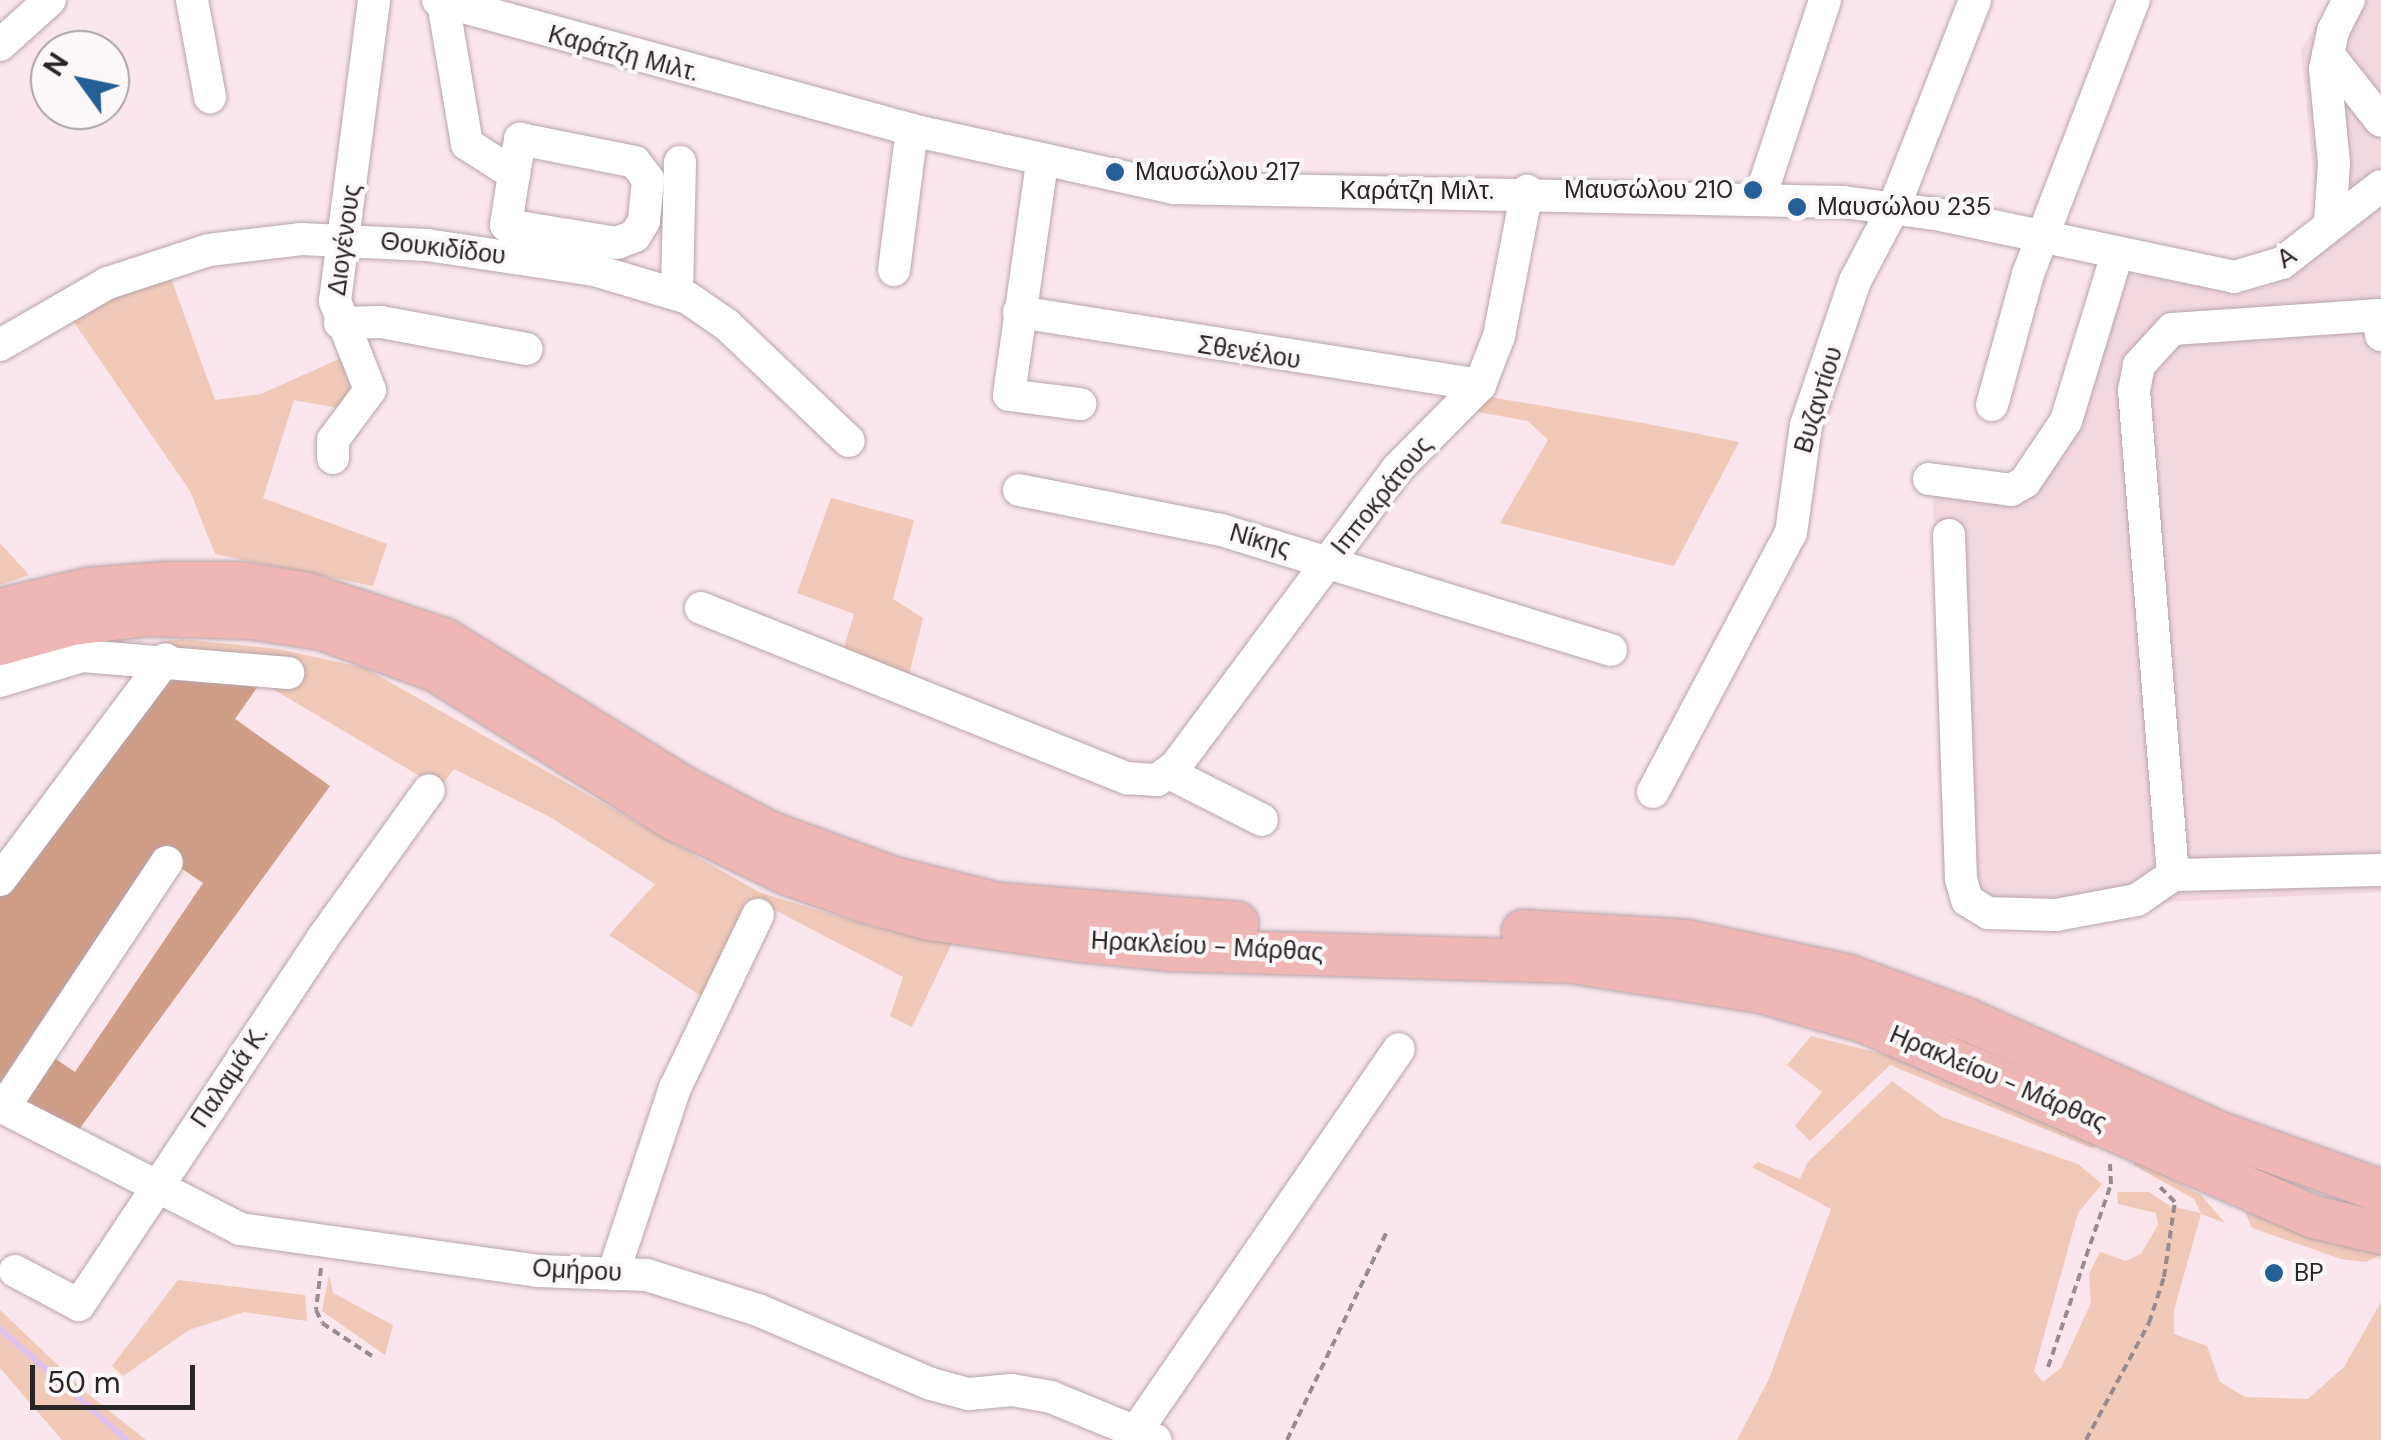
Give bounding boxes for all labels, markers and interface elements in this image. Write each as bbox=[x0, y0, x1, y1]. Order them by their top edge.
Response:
street label: Καράτζη Μιλτ. bbox=[545, 20, 701, 88]
north arrow bbox=[30, 30, 130, 130]
text: N bbox=[35, 46, 77, 83]
place label: Μαυσώλου 217 bbox=[1135, 157, 1300, 187]
marker: Μαυσώλου 217 bbox=[1104, 161, 1126, 183]
place label: Μαυσώλου 210 bbox=[1564, 175, 1733, 205]
street label: Καράτζη Μιλτ. bbox=[1340, 176, 1494, 206]
marker: Μαυσώλου 210 bbox=[1742, 179, 1764, 201]
street label: Διογένους bbox=[322, 182, 368, 298]
place label: Μαυσώλου 235 bbox=[1817, 192, 1991, 222]
marker: Μαυσώλου 235 bbox=[1786, 196, 1808, 218]
street label: Θουκιδίδου bbox=[379, 226, 507, 272]
street label: Α bbox=[2272, 241, 2302, 275]
street label: Σθενέλου bbox=[1195, 330, 1303, 376]
street label: Βυζαντίου bbox=[1789, 343, 1849, 457]
street label: Ιπποκράτους bbox=[1325, 431, 1439, 561]
street label: Νίκης bbox=[1226, 518, 1294, 564]
street label: Ηρακλείου - Μάρθας bbox=[1090, 926, 1324, 968]
street label: Παλαμά Κ. bbox=[185, 1020, 275, 1134]
street label: Ηρακλείου - Μάρθας bbox=[1885, 1020, 2111, 1138]
street label: Ομήρου bbox=[532, 1254, 622, 1288]
place label: BP bbox=[2294, 1258, 2324, 1288]
marker: BP bbox=[2263, 1262, 2285, 1284]
scale bar bbox=[35, 1345, 200, 1407]
text: 50 m bbox=[47, 1363, 121, 1402]

